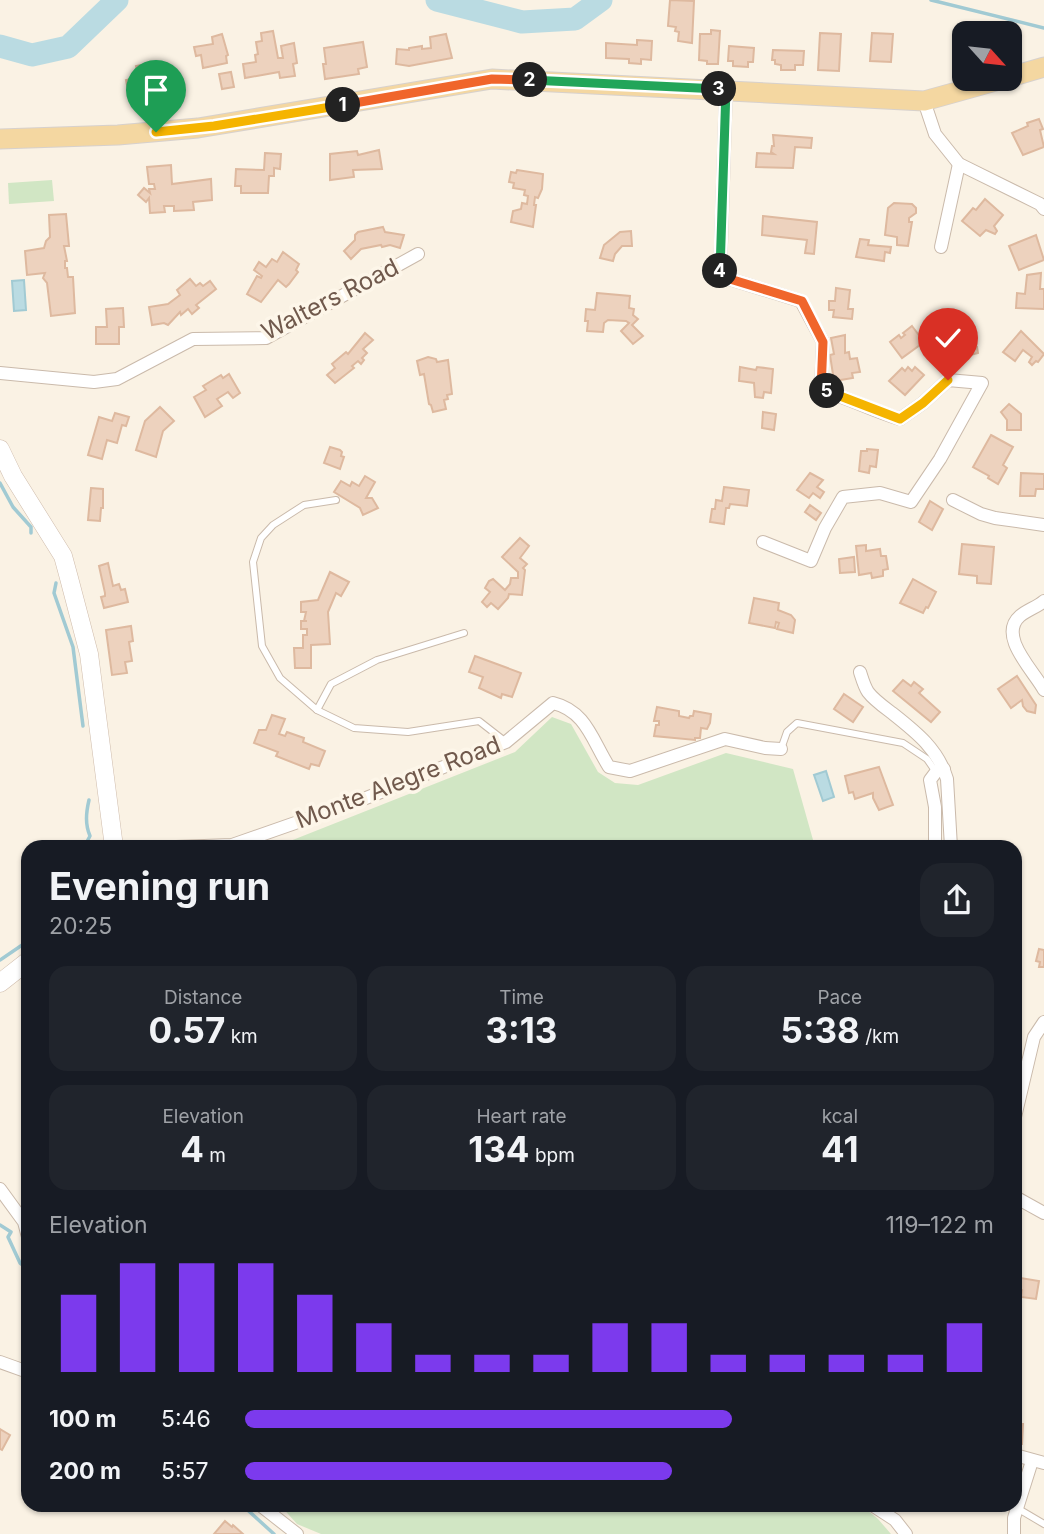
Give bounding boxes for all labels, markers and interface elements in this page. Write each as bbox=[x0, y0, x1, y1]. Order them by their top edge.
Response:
north arrow bbox=[952, 21, 1022, 91]
map controls bbox=[952, 21, 1022, 91]
pin bbox=[126, 60, 186, 132]
pin: 2 bbox=[512, 62, 548, 98]
text: 2 bbox=[524, 68, 535, 91]
icon: arrive bbox=[137, 71, 175, 109]
pin: 3 bbox=[702, 72, 736, 106]
text: 3 bbox=[712, 77, 725, 100]
pin: 1 bbox=[326, 88, 360, 122]
text: 1 bbox=[338, 93, 347, 116]
street label: Walters Road bbox=[257, 252, 403, 346]
pin: 4 bbox=[702, 254, 738, 288]
text: 4 bbox=[713, 259, 726, 282]
pin bbox=[918, 308, 978, 380]
icon: check bbox=[929, 319, 967, 357]
pin: 5 bbox=[810, 374, 844, 408]
text: 5 bbox=[820, 379, 833, 402]
street label: Monte Alegre Road bbox=[292, 730, 504, 834]
text: Evening run bbox=[49, 863, 270, 909]
button: share bbox=[920, 863, 994, 937]
text: 20:25 bbox=[49, 912, 112, 940]
text: Distance bbox=[164, 986, 242, 1009]
text: Time bbox=[499, 986, 544, 1009]
text: Pace bbox=[817, 986, 862, 1009]
text: 0.57 bbox=[149, 1009, 225, 1051]
text: 3:13 bbox=[486, 1009, 557, 1051]
text: 5:38 bbox=[780, 1009, 860, 1051]
text: km bbox=[225, 1025, 258, 1048]
text: /km bbox=[860, 1025, 899, 1048]
text: Elevation bbox=[162, 1105, 244, 1128]
text: Heart rate bbox=[476, 1105, 566, 1128]
text: kcal bbox=[822, 1105, 858, 1128]
text: 4 bbox=[180, 1128, 204, 1170]
text: 134 bbox=[468, 1128, 530, 1170]
text: 41 bbox=[821, 1128, 859, 1170]
text: m bbox=[204, 1144, 226, 1167]
text: bpm bbox=[530, 1144, 575, 1167]
text: Elevation bbox=[49, 1211, 148, 1239]
text: 119–122 m bbox=[886, 1211, 994, 1239]
text: 100 m bbox=[49, 1405, 116, 1433]
text: 5:46 bbox=[161, 1405, 211, 1433]
text: 200 m bbox=[49, 1457, 121, 1485]
text: 5:57 bbox=[161, 1457, 209, 1485]

